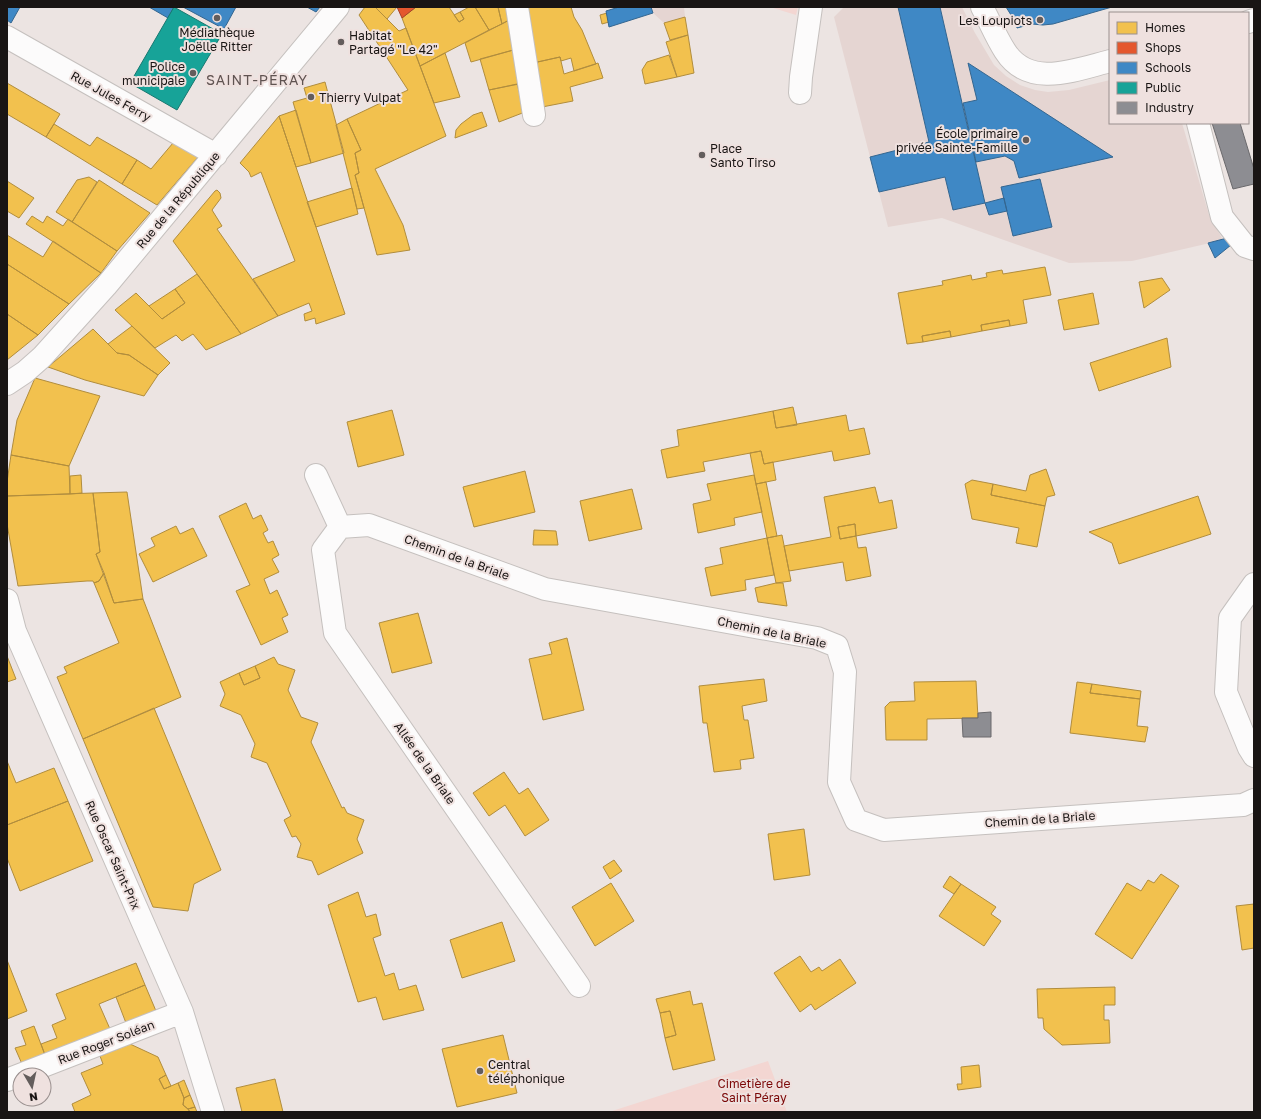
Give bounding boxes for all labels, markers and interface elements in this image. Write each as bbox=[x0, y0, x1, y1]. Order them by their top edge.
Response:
legend bbox=[1109, 12, 1249, 124]
marker: Médiathèque Joëlle Ritter bbox=[212, 13, 222, 23]
place label: Les Loupiots bbox=[959, 13, 1032, 28]
marker: Les Loupiots bbox=[1035, 15, 1045, 25]
text: Homes bbox=[1145, 20, 1185, 35]
place label: Médiathèque Joëlle Ritter bbox=[179, 25, 255, 54]
place label: Habitat Partagé "Le 42" bbox=[349, 28, 438, 57]
marker: Habitat Partagé "Le 42" bbox=[336, 37, 346, 47]
text: Shops bbox=[1145, 40, 1181, 55]
place label: Police municipale bbox=[122, 59, 185, 88]
text: Schools bbox=[1145, 60, 1191, 75]
street label: Rue Jules Ferry bbox=[68, 68, 154, 124]
marker: Police municipale bbox=[188, 68, 198, 78]
district label: SAINT-PÉRAY bbox=[206, 71, 308, 88]
text: Public bbox=[1145, 80, 1182, 95]
place label: Thierry Vulpat bbox=[319, 90, 401, 105]
marker: Thierry Vulpat bbox=[306, 92, 316, 102]
text: Industry bbox=[1145, 100, 1194, 115]
place label: École primaire privée Sainte-Famille bbox=[896, 126, 1018, 155]
marker: École primaire privée Sainte-Famille bbox=[1021, 135, 1031, 145]
place label: Place Santo Tirso bbox=[710, 141, 776, 170]
street label: Rue de la République bbox=[133, 149, 223, 251]
marker: Place Santo Tirso bbox=[697, 150, 707, 160]
street label: Chemin de la Briale bbox=[402, 531, 512, 583]
street label: Chemin de la Briale bbox=[716, 613, 828, 651]
street label: Allée de la Briale bbox=[391, 719, 459, 807]
street label: Rue Oscar Saint-Prix bbox=[82, 798, 144, 912]
street label: Chemin de la Briale bbox=[984, 808, 1096, 830]
street label: Rue Roger Soléan bbox=[56, 1017, 156, 1067]
place label: Central téléphonique bbox=[488, 1057, 565, 1086]
marker: Central téléphonique bbox=[475, 1066, 485, 1076]
north arrow bbox=[12, 1067, 52, 1107]
park label: Cimetière de Saint Péray bbox=[718, 1076, 790, 1105]
text: N bbox=[28, 1090, 39, 1104]

